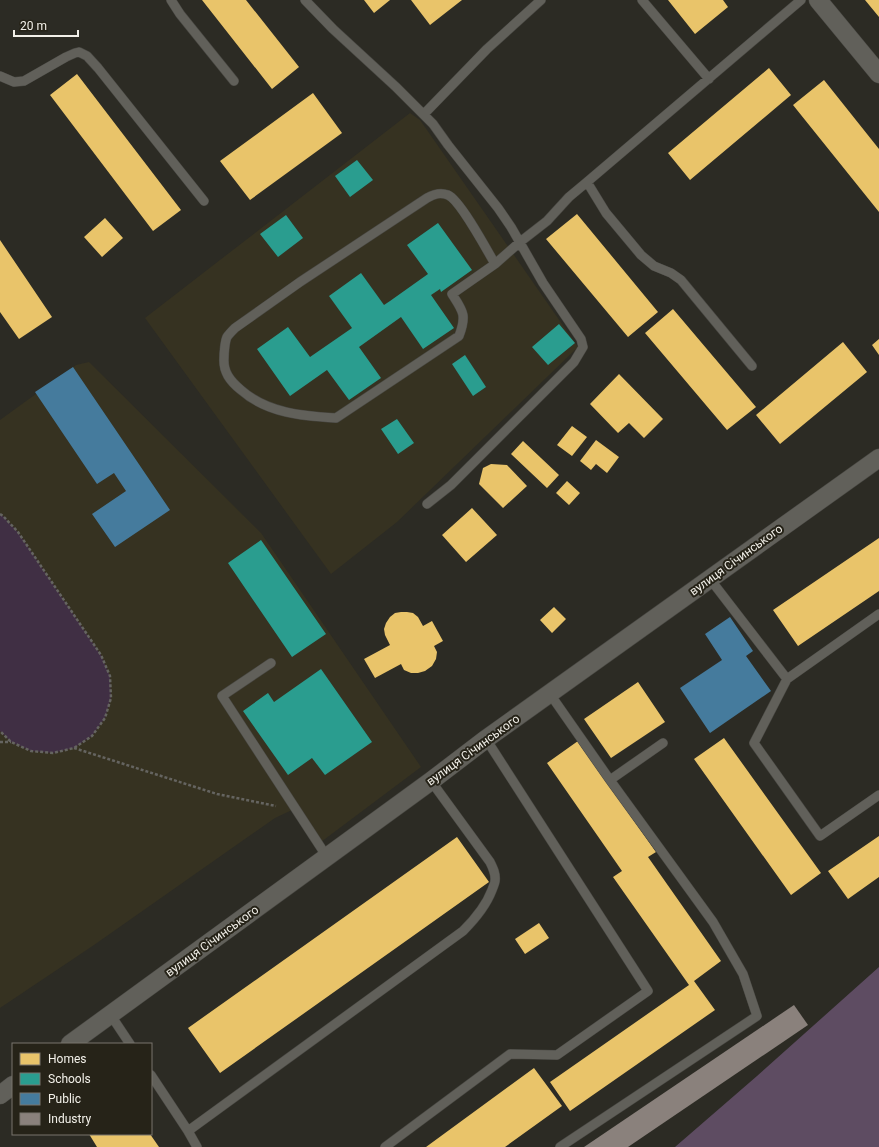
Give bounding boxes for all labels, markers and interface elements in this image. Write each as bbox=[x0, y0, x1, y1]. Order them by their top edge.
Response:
scale bar bbox=[14, 12, 78, 38]
text: 20 m bbox=[20, 19, 47, 33]
street label: вулиця Січинського bbox=[687, 521, 785, 598]
street label: вулиця Січинського bbox=[424, 711, 522, 788]
street label: вулиця Січинського bbox=[163, 902, 261, 979]
legend bbox=[12, 1043, 152, 1135]
text: Homes bbox=[48, 1052, 86, 1066]
text: Schools bbox=[48, 1072, 91, 1086]
text: Public bbox=[48, 1092, 81, 1106]
text: Industry bbox=[48, 1112, 92, 1126]

